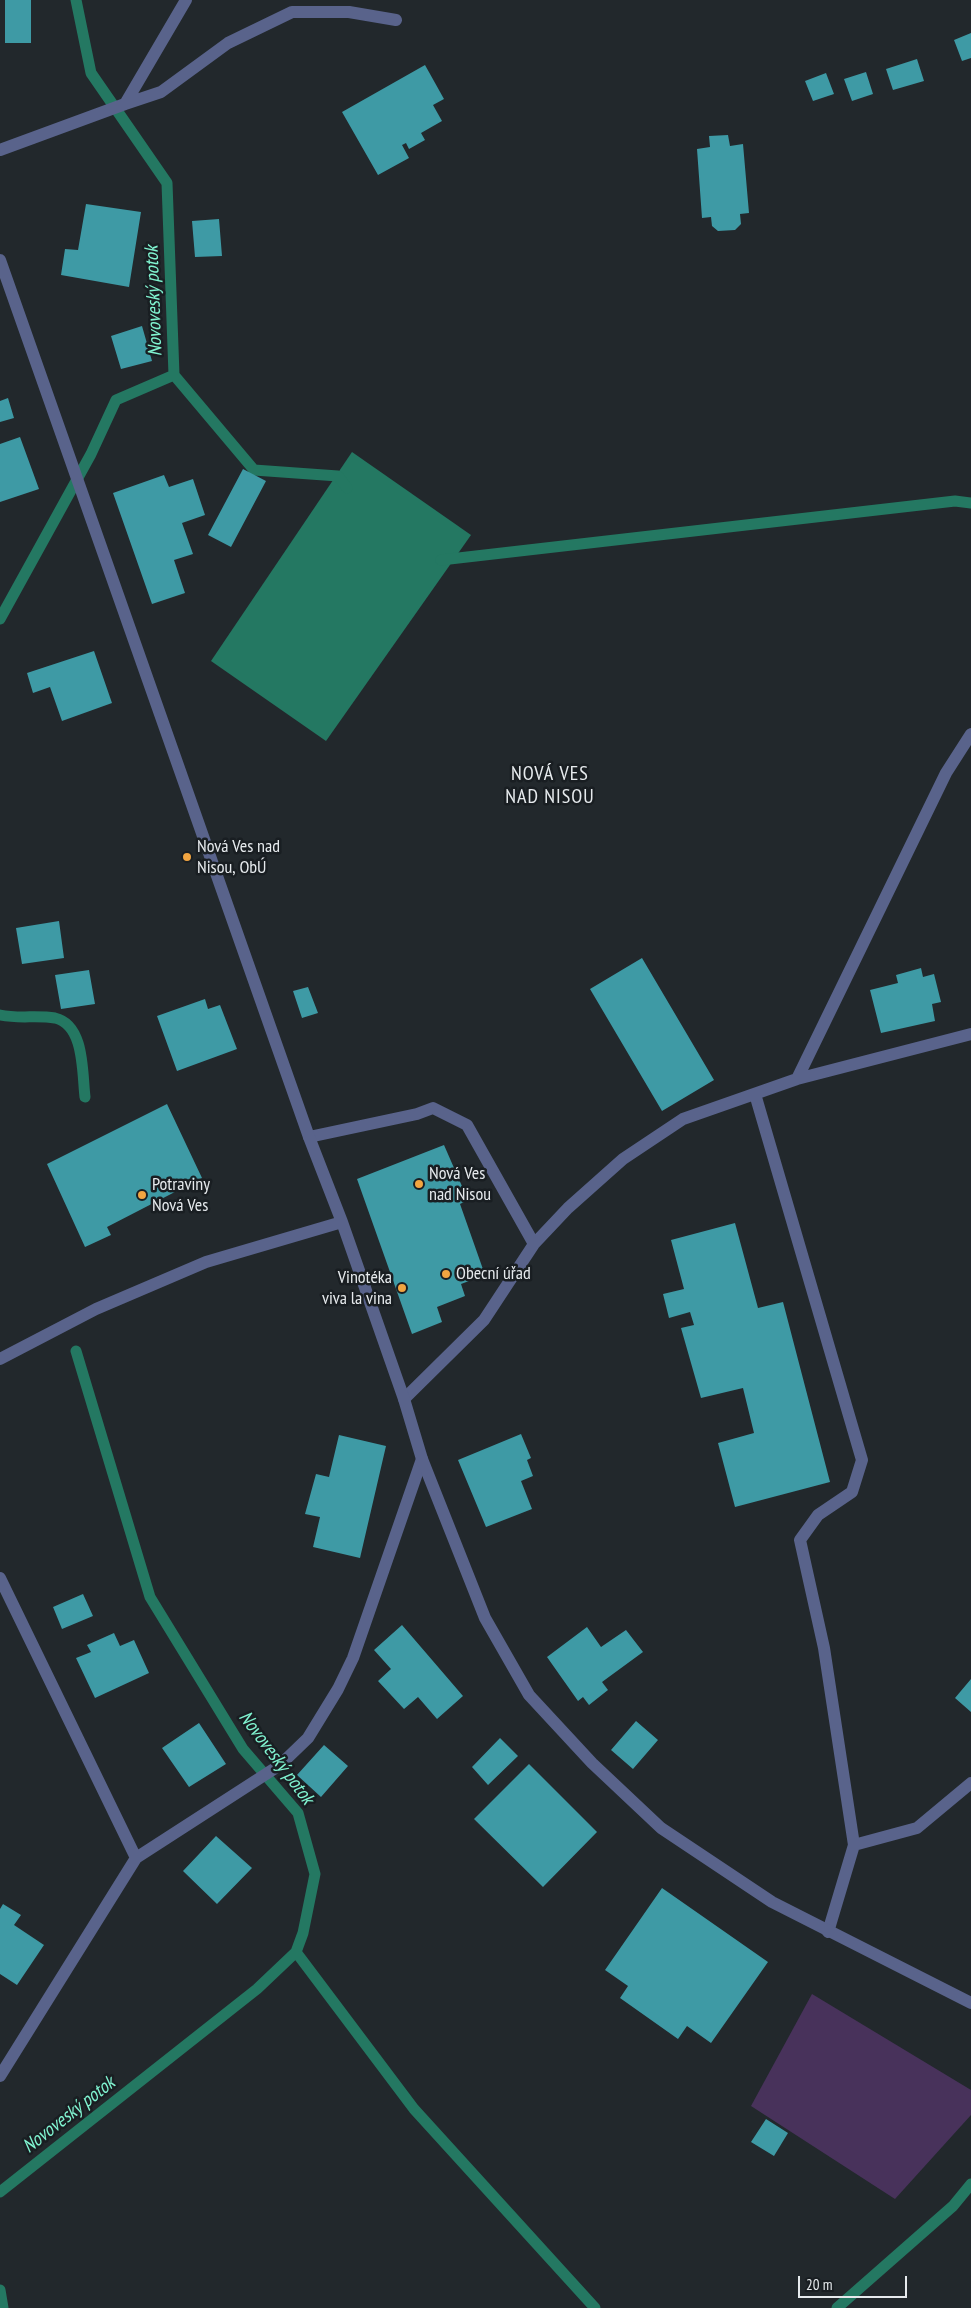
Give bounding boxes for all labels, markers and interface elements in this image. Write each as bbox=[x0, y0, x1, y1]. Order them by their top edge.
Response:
water label: Novoveský potok bbox=[141, 245, 167, 357]
district label: NOVÁ VES NAD NISOU bbox=[504, 762, 596, 809]
place label: Nová Ves nad Nisou, ObÚ bbox=[197, 836, 280, 879]
marker: Nová Ves nad Nisou, ObÚ bbox=[181, 851, 193, 863]
place label: Nová Ves nad Nisou bbox=[429, 1163, 491, 1206]
place label: Potraviny Nová Ves bbox=[152, 1174, 210, 1216]
marker: Nová Ves nad Nisou bbox=[413, 1178, 425, 1190]
marker: Potraviny Nová Ves bbox=[136, 1189, 148, 1201]
place label: Obecní úřad bbox=[456, 1263, 531, 1285]
place label: Vinotéka viva la vina bbox=[322, 1267, 392, 1310]
marker: Obecní úřad bbox=[440, 1268, 452, 1280]
marker: Vinotéka viva la vina bbox=[396, 1282, 408, 1294]
water label: Novoveský potok bbox=[234, 1707, 318, 1809]
water label: Novoveský potok bbox=[18, 2072, 120, 2158]
scale bar bbox=[801, 2266, 910, 2298]
text: 20 m bbox=[806, 2275, 832, 2294]

